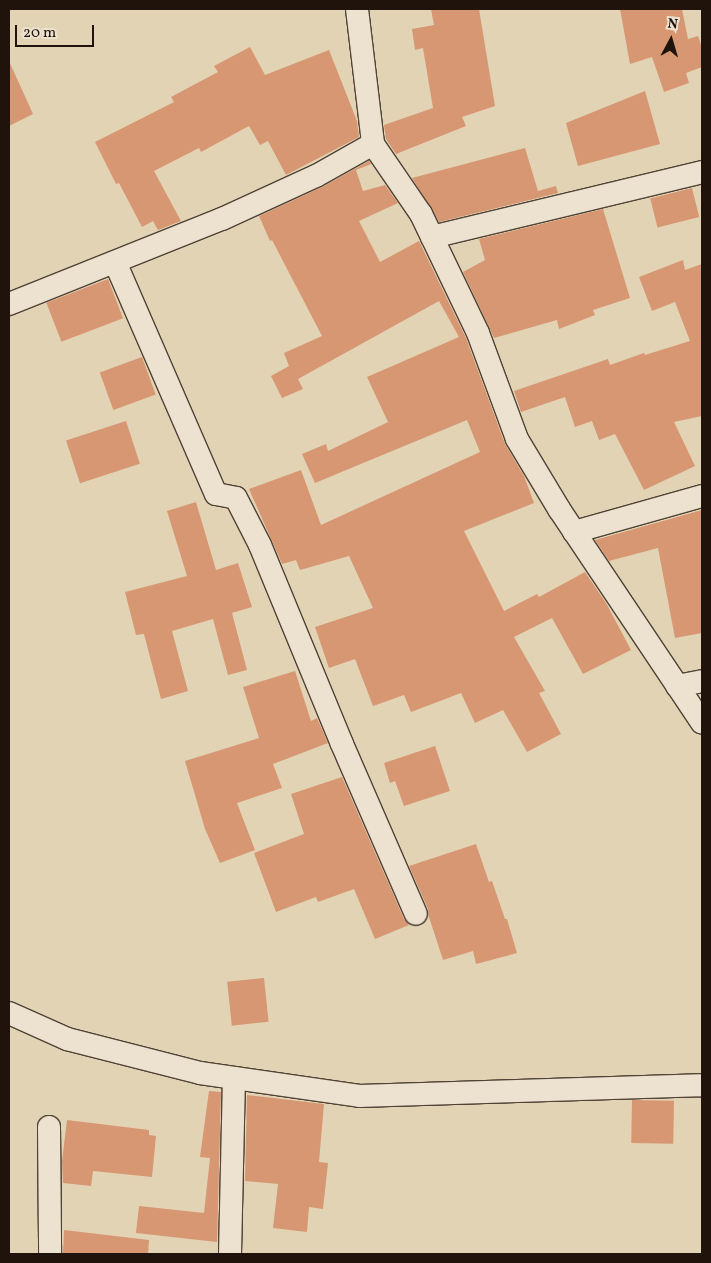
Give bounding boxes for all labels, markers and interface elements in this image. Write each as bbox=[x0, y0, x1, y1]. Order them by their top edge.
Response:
scale bar bbox=[18, 15, 96, 47]
north arrow bbox=[646, 15, 696, 65]
text: N bbox=[667, 15, 679, 35]
text: 20 m bbox=[23, 23, 56, 44]

